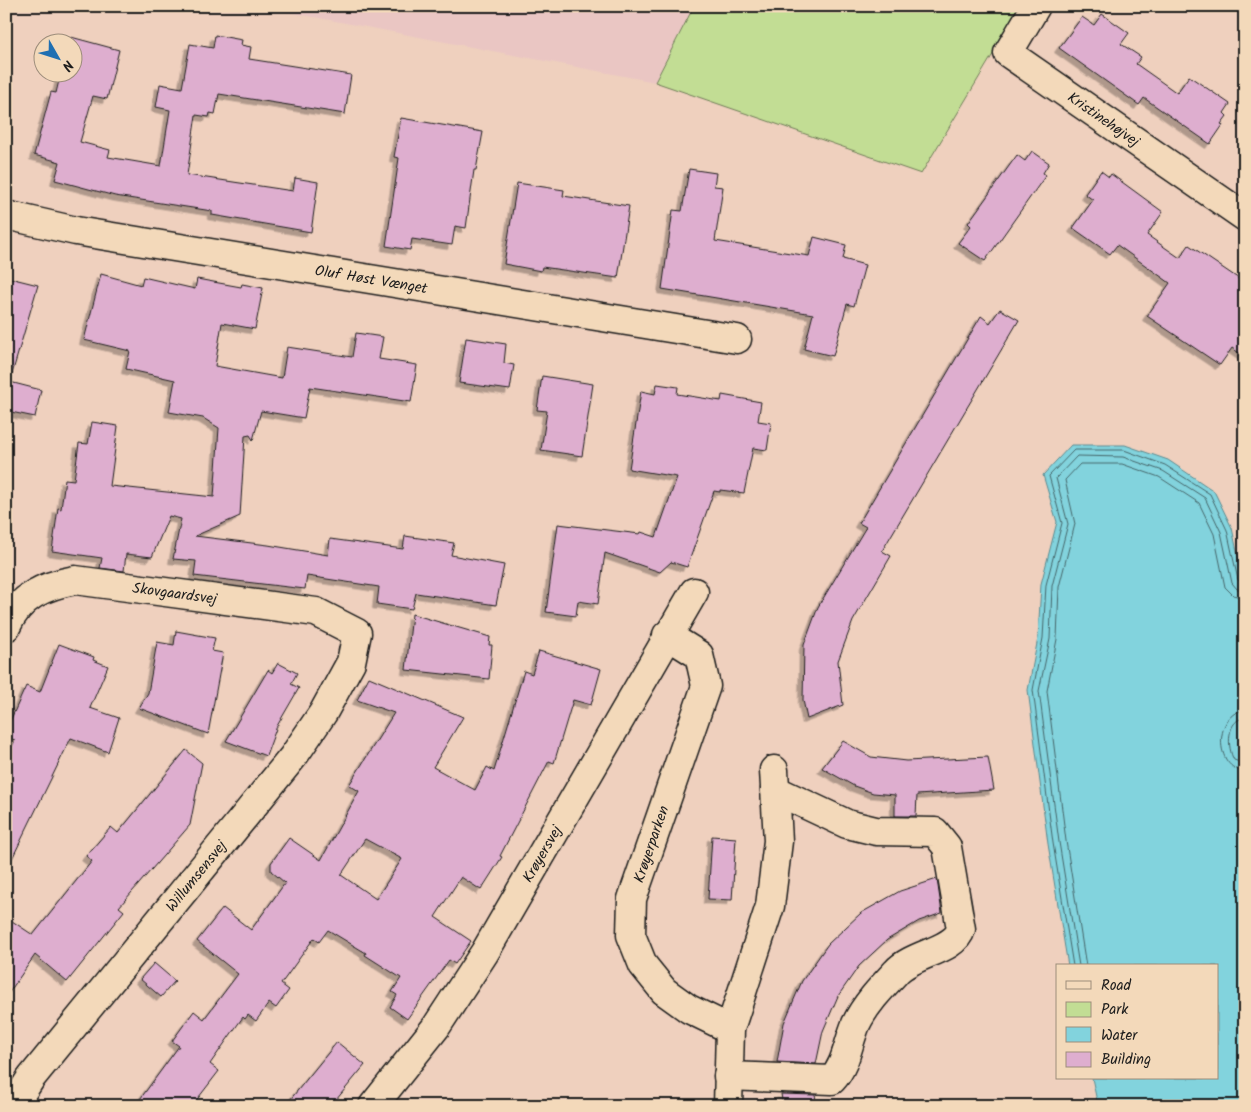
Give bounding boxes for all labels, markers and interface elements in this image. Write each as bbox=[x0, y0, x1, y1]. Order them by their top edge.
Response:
north arrow bbox=[32, 32, 82, 82]
text: N bbox=[56, 55, 79, 76]
street label: Kristinehøjvej bbox=[1062, 86, 1145, 154]
street label: Oluf Høst Vænget bbox=[313, 259, 429, 301]
street label: Skovgaardsvej bbox=[131, 577, 219, 612]
street label: Krøyerparken bbox=[628, 802, 676, 886]
street label: Krøyersvej bbox=[517, 820, 570, 888]
street label: Willumsensvej bbox=[160, 835, 234, 918]
legend bbox=[1056, 964, 1218, 1080]
text: Road bbox=[1101, 974, 1132, 998]
text: Park bbox=[1101, 998, 1129, 1022]
text: Water bbox=[1101, 1024, 1138, 1048]
text: Building bbox=[1101, 1048, 1151, 1072]

